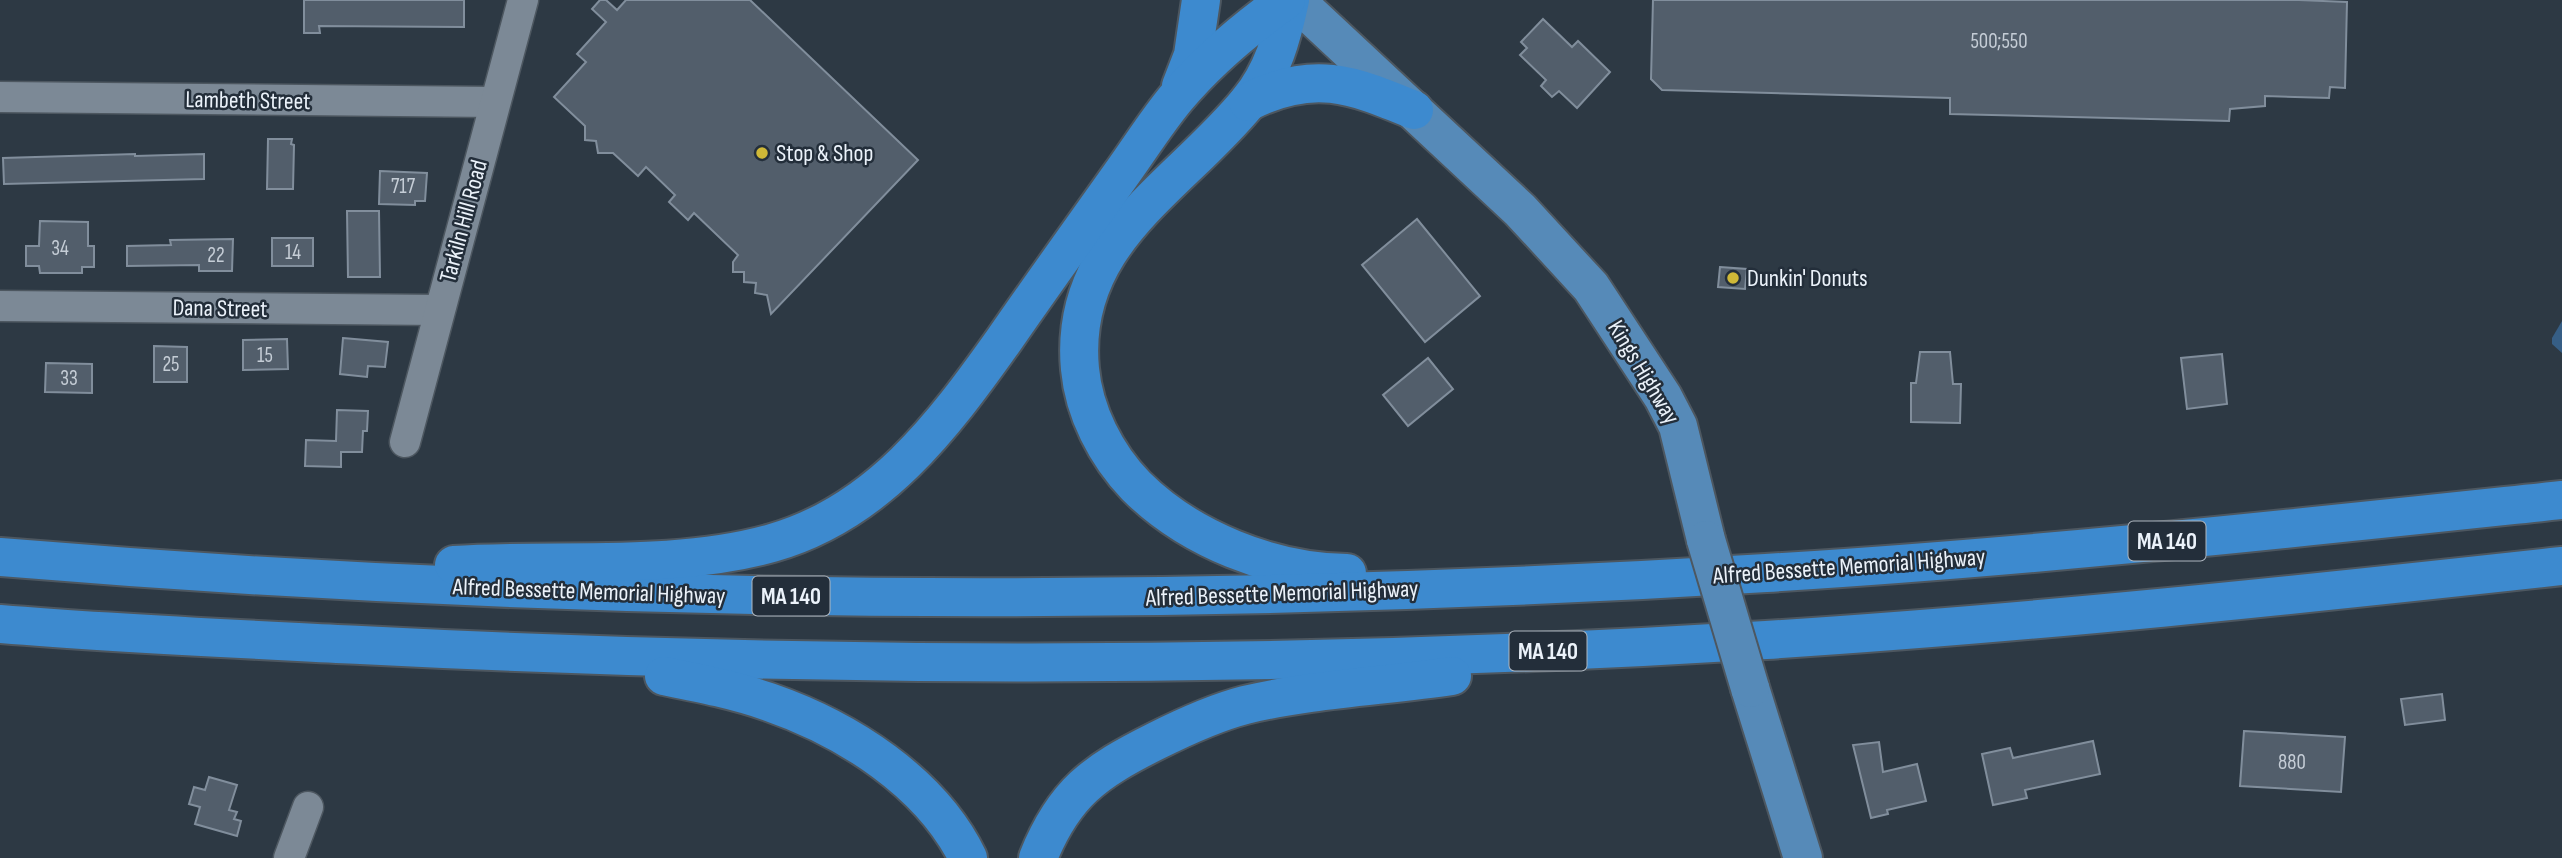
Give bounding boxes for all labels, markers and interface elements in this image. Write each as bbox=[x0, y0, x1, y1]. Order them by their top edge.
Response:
house number: 500;550 bbox=[1970, 29, 2028, 54]
street label: Lambeth Street bbox=[185, 85, 311, 116]
place label: Stop & Shop bbox=[776, 139, 874, 168]
marker: Stop & Shop bbox=[754, 145, 770, 161]
street label: Tarkiln Hill Road bbox=[433, 157, 494, 286]
house number: 717 bbox=[391, 174, 416, 199]
house number: 34 bbox=[51, 236, 69, 261]
house number: 14 bbox=[285, 240, 301, 265]
house number: 22 bbox=[207, 243, 225, 268]
place label: Dunkin' Donuts bbox=[1747, 264, 1868, 293]
marker: Dunkin' Donuts bbox=[1725, 270, 1741, 286]
street label: Dana Street bbox=[172, 293, 268, 324]
street label: Kings Highway bbox=[1601, 315, 1686, 429]
house number: 15 bbox=[257, 343, 273, 368]
house number: 25 bbox=[162, 352, 180, 377]
house number: 33 bbox=[60, 366, 78, 391]
road number: MA 140 bbox=[2128, 522, 2206, 561]
street label: Alfred Bessette Memorial Highway bbox=[1711, 543, 1986, 591]
street label: Alfred Bessette Memorial Highway bbox=[451, 572, 726, 611]
street label: Alfred Bessette Memorial Highway bbox=[1144, 574, 1419, 613]
road number: MA 140 bbox=[752, 576, 830, 616]
road number: MA 140 bbox=[1510, 632, 1586, 670]
house number: 880 bbox=[2278, 750, 2306, 775]

